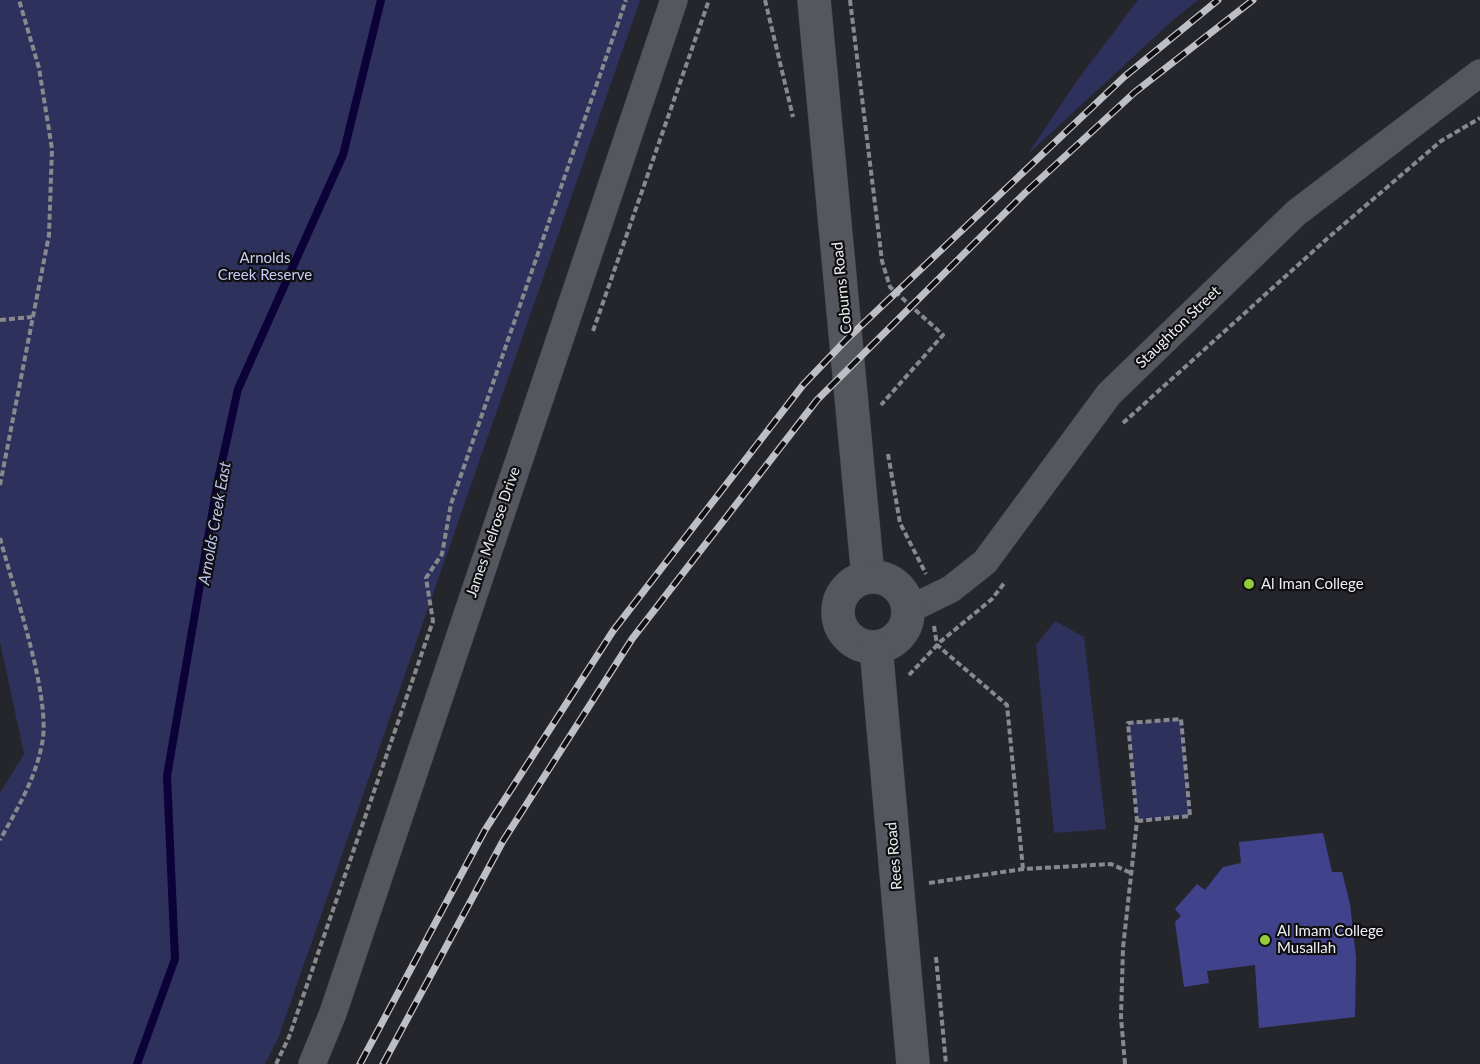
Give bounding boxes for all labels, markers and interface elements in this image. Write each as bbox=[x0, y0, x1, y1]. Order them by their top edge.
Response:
street label: Coburns Road bbox=[827, 241, 855, 335]
park label: Arnolds Creek Reserve bbox=[218, 248, 312, 283]
street label: Staughton Street bbox=[1131, 281, 1224, 371]
water label: Arnolds Creek East bbox=[193, 460, 234, 587]
street label: James Melrose Drive bbox=[461, 464, 523, 599]
place label: Al Iman College bbox=[1261, 574, 1364, 592]
marker: Al Iman College bbox=[1242, 577, 1256, 591]
street label: Rees Road bbox=[881, 821, 905, 891]
place label: Al Imam College Musallah bbox=[1277, 921, 1384, 956]
marker: Al Imam College Musallah bbox=[1258, 933, 1272, 947]

